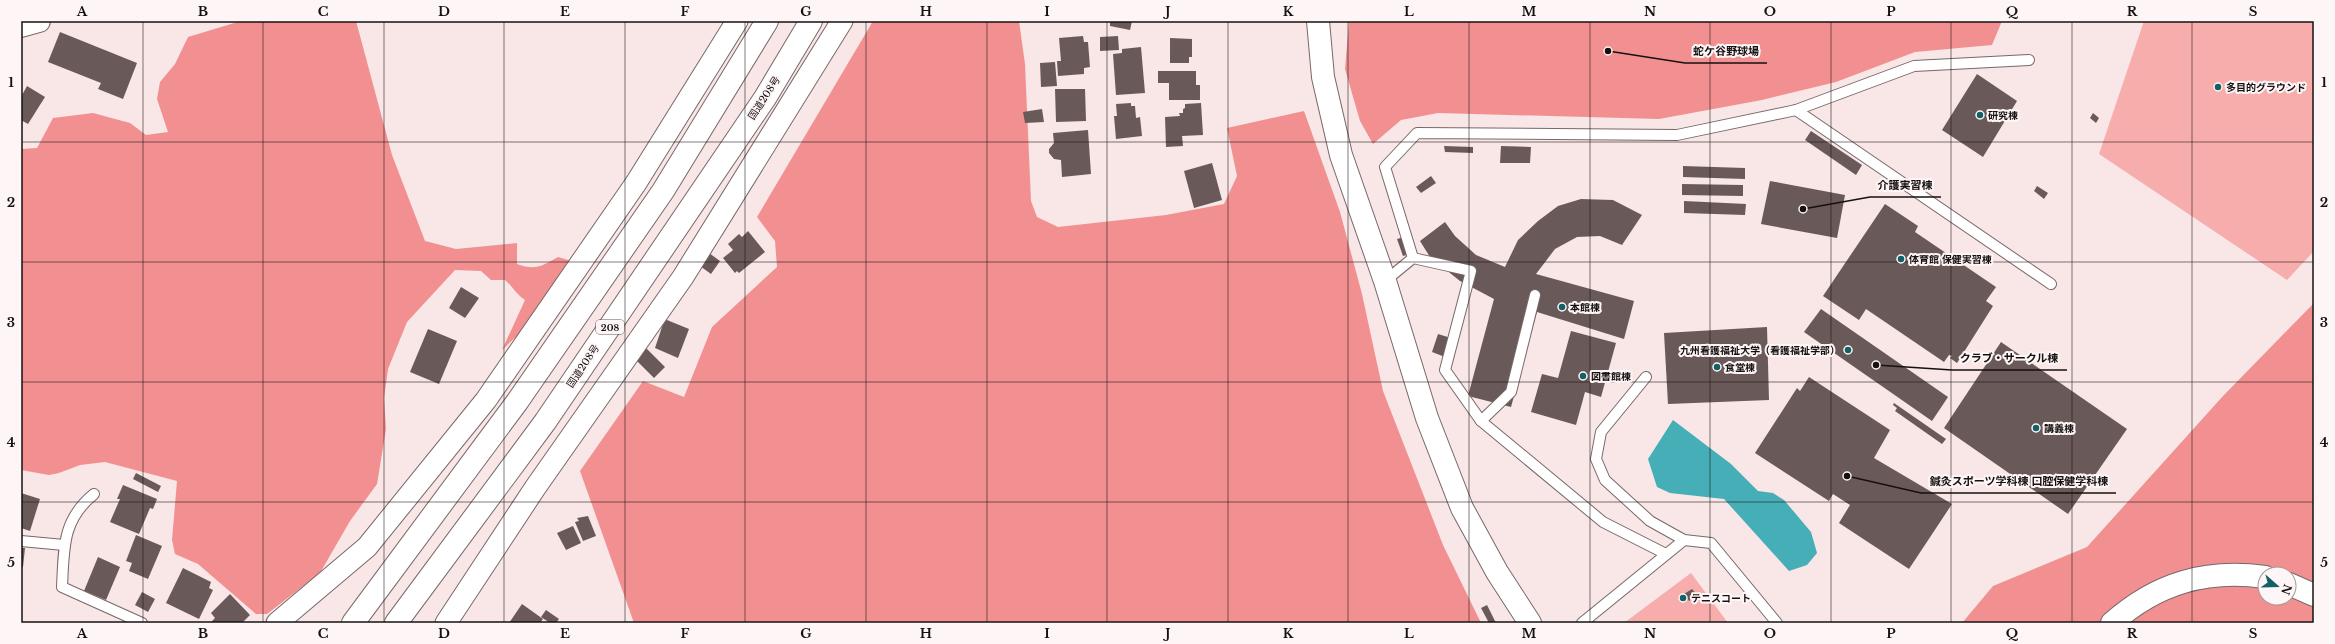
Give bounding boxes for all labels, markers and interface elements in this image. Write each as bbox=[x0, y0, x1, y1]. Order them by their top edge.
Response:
text: A bbox=[76, 3, 88, 20]
text: B bbox=[198, 3, 208, 20]
text: C bbox=[318, 3, 329, 20]
text: D bbox=[438, 3, 450, 20]
text: E bbox=[560, 3, 570, 20]
text: F bbox=[681, 3, 690, 20]
text: G bbox=[800, 3, 812, 20]
text: H bbox=[920, 3, 932, 20]
text: I bbox=[1044, 3, 1050, 20]
text: J bbox=[1162, 3, 1171, 20]
text: K bbox=[1283, 3, 1294, 20]
text: L bbox=[1404, 3, 1414, 20]
text: M bbox=[1522, 3, 1537, 20]
text: N bbox=[1644, 3, 1656, 20]
text: O bbox=[1764, 3, 1776, 20]
text: P bbox=[1886, 3, 1896, 20]
text: Q bbox=[2006, 3, 2019, 20]
text: R bbox=[2127, 3, 2139, 20]
text: S bbox=[2249, 3, 2258, 20]
callout: 蛇ケ谷野球場 bbox=[1685, 40, 1767, 63]
text: 蛇ケ谷野球場 bbox=[1693, 44, 1759, 58]
text: 1 bbox=[8, 74, 14, 91]
street label: 国道208号 bbox=[745, 74, 783, 122]
text: 1 bbox=[2321, 74, 2327, 91]
place label: 多目的グラウンド bbox=[2226, 81, 2306, 94]
marker: 多目的グラウンド bbox=[2213, 82, 2223, 92]
place label: 研究棟 bbox=[1988, 109, 2018, 122]
marker: 研究棟 bbox=[1975, 110, 1985, 120]
callout: 介護実習棟 bbox=[1870, 174, 1941, 197]
text: 介護実習棟 bbox=[1878, 178, 1933, 192]
text: 2 bbox=[7, 194, 15, 211]
text: 2 bbox=[2320, 194, 2328, 211]
place label: 体育館 保健実習棟 bbox=[1908, 253, 1992, 266]
marker: 体育館 保健実習棟 bbox=[1896, 254, 1906, 264]
place label: 本館棟 bbox=[1569, 301, 1600, 314]
marker: 本館棟 bbox=[1557, 302, 1567, 312]
text: 3 bbox=[7, 314, 15, 331]
text: 3 bbox=[2320, 314, 2328, 331]
road number: 208 bbox=[596, 320, 624, 334]
street label: 国道208号 bbox=[564, 342, 602, 390]
place label: 九州看護福祉大学（看護福祉学部） bbox=[1680, 344, 1840, 357]
marker: 九州看護福祉大学（看護福祉学部） bbox=[1843, 345, 1853, 355]
callout: クラブ・サークル棟 bbox=[1952, 347, 2067, 370]
text: クラブ・サークル棟 bbox=[1960, 351, 2058, 365]
place label: 食堂棟 bbox=[1725, 361, 1755, 374]
marker: 食堂棟 bbox=[1712, 362, 1722, 372]
place label: 図書館棟 bbox=[1591, 370, 1631, 383]
marker: 図書館棟 bbox=[1578, 371, 1588, 381]
place label: 講義棟 bbox=[2044, 422, 2074, 435]
marker: 講義棟 bbox=[2031, 423, 2041, 433]
text: 4 bbox=[7, 434, 16, 451]
text: 4 bbox=[2320, 434, 2329, 451]
callout: 鍼灸スポーツ学科棟 口腔保健学科棟 bbox=[1921, 470, 2116, 493]
text: 鍼灸スポーツ学科棟 口腔保健学科棟 bbox=[1930, 474, 2108, 488]
text: 5 bbox=[7, 554, 15, 571]
text: 5 bbox=[2320, 554, 2328, 571]
north arrow bbox=[2257, 566, 2297, 606]
text: N bbox=[2278, 582, 2295, 597]
place label: テニスコート bbox=[1691, 592, 1751, 605]
marker: テニスコート bbox=[1678, 593, 1688, 603]
text: A bbox=[76, 625, 88, 642]
text: B bbox=[198, 625, 208, 642]
text: C bbox=[318, 625, 329, 642]
text: D bbox=[438, 625, 450, 642]
text: E bbox=[560, 625, 570, 642]
text: F bbox=[681, 625, 690, 642]
text: G bbox=[800, 625, 812, 642]
text: H bbox=[920, 625, 932, 642]
text: I bbox=[1044, 625, 1050, 642]
text: J bbox=[1162, 625, 1171, 642]
text: K bbox=[1283, 625, 1294, 642]
text: L bbox=[1404, 625, 1414, 642]
text: M bbox=[1522, 625, 1537, 642]
text: N bbox=[1644, 625, 1656, 642]
text: O bbox=[1764, 625, 1776, 642]
text: P bbox=[1886, 625, 1896, 642]
text: Q bbox=[2006, 625, 2019, 642]
text: R bbox=[2127, 625, 2139, 642]
text: S bbox=[2249, 625, 2258, 642]

